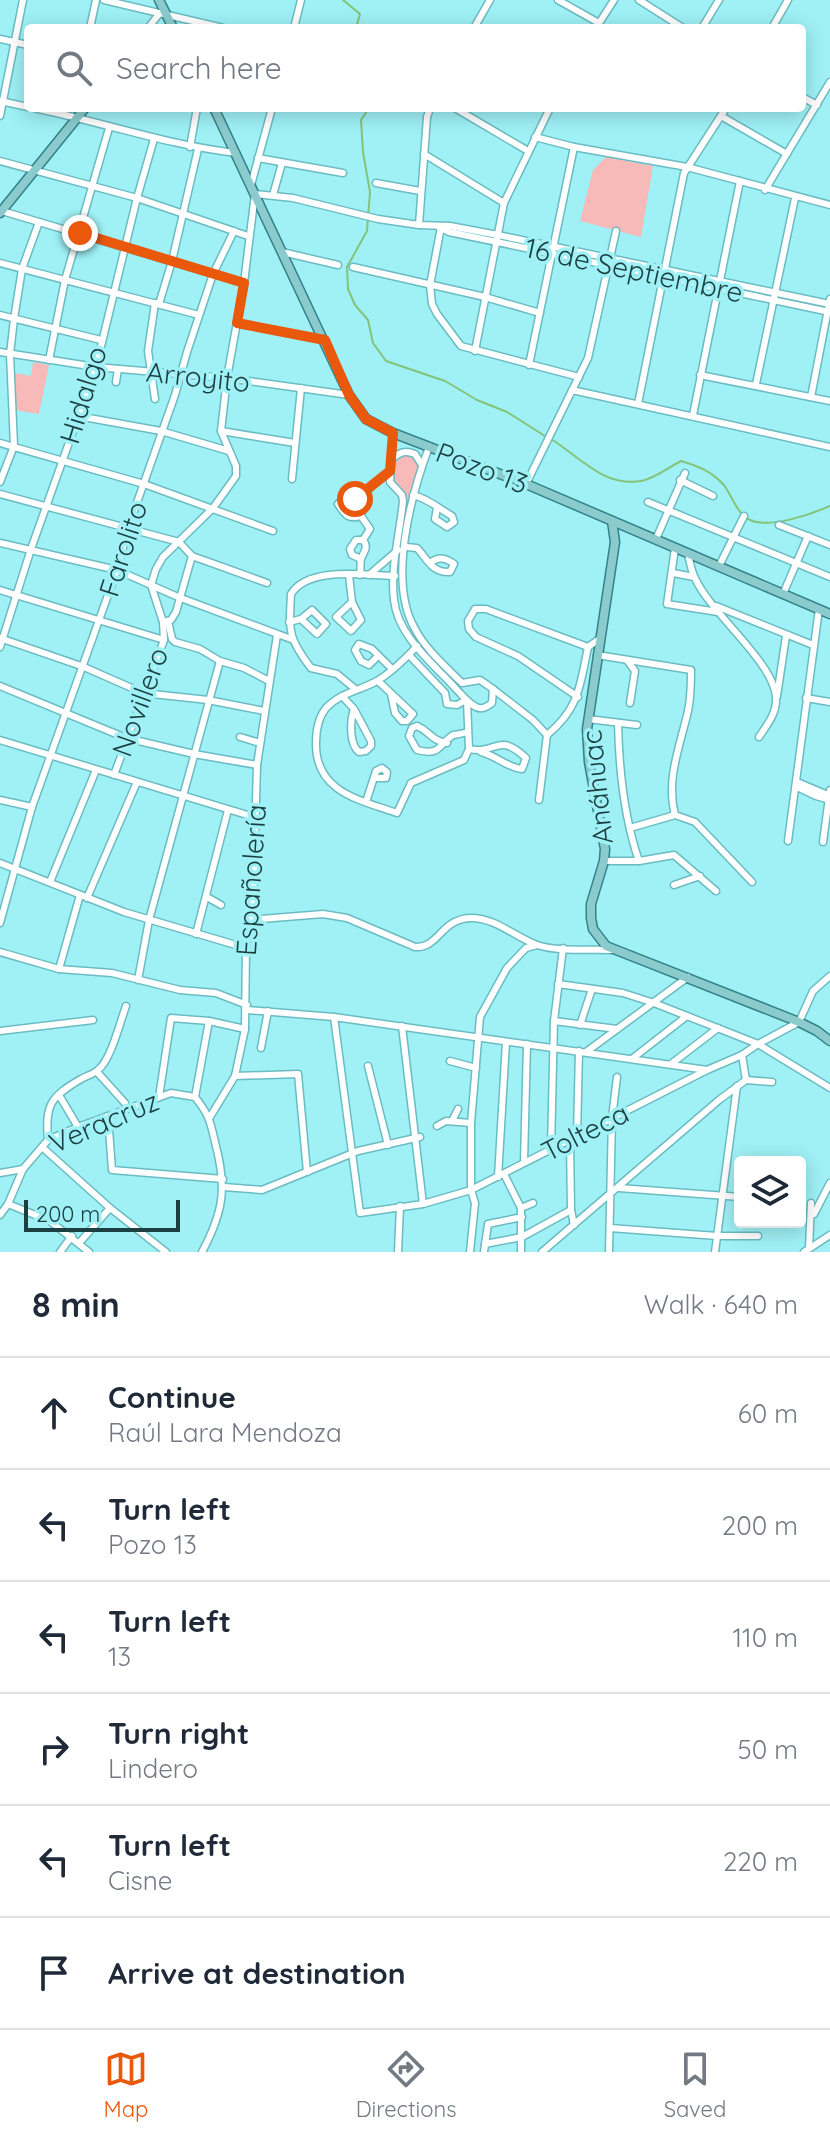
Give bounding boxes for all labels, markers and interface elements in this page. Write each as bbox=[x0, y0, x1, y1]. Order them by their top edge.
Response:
search box bbox=[24, 24, 806, 112]
icon: search bbox=[52, 46, 96, 90]
text: Search here bbox=[116, 49, 282, 87]
route end bbox=[62, 215, 98, 251]
street label: 16 de Septiembre bbox=[522, 229, 746, 310]
street label: Hidalgo bbox=[51, 342, 114, 448]
street label: Arroyito bbox=[144, 354, 252, 399]
street label: Pozo 13 bbox=[431, 434, 533, 501]
route start bbox=[337, 481, 373, 517]
street label: Farolito bbox=[91, 497, 154, 601]
street label: Novillero bbox=[104, 643, 175, 761]
street label: Anáhuac bbox=[573, 728, 620, 846]
street label: Españolería bbox=[228, 803, 273, 957]
street label: Veracruz bbox=[44, 1083, 164, 1160]
street label: Tolteca bbox=[535, 1095, 634, 1168]
map controls bbox=[734, 1156, 806, 1228]
button: layers bbox=[734, 1156, 806, 1228]
scale bar bbox=[24, 1196, 180, 1232]
text: 200 m bbox=[36, 1200, 100, 1228]
text: 8 min bbox=[32, 1283, 120, 1326]
text: Walk · 640 m bbox=[644, 1288, 798, 1321]
text: Continue bbox=[108, 1378, 236, 1416]
icon: ahead bbox=[32, 1391, 76, 1435]
text: 60 m bbox=[738, 1397, 798, 1430]
text: Raúl Lara Mendoza bbox=[108, 1416, 342, 1449]
text: Turn left bbox=[108, 1490, 231, 1528]
icon: left bbox=[32, 1503, 76, 1547]
text: 200 m bbox=[722, 1509, 798, 1542]
text: Pozo 13 bbox=[108, 1528, 197, 1561]
text: Turn left bbox=[108, 1602, 231, 1640]
icon: left bbox=[32, 1615, 76, 1659]
text: 110 m bbox=[732, 1621, 798, 1654]
text: 13 bbox=[108, 1640, 131, 1673]
text: Turn right bbox=[108, 1714, 249, 1752]
icon: right bbox=[32, 1727, 76, 1771]
text: 50 m bbox=[738, 1733, 798, 1766]
text: Lindero bbox=[108, 1752, 198, 1785]
text: Turn left bbox=[108, 1826, 231, 1864]
icon: left bbox=[32, 1839, 76, 1883]
text: 220 m bbox=[723, 1845, 798, 1878]
text: Cisne bbox=[108, 1864, 172, 1897]
icon: arrive bbox=[32, 1951, 76, 1995]
text: Arrive at destination bbox=[108, 1954, 406, 1992]
tab: Map bbox=[104, 2047, 148, 2123]
tab: Directions bbox=[356, 2047, 456, 2123]
tab: Saved bbox=[664, 2047, 726, 2123]

